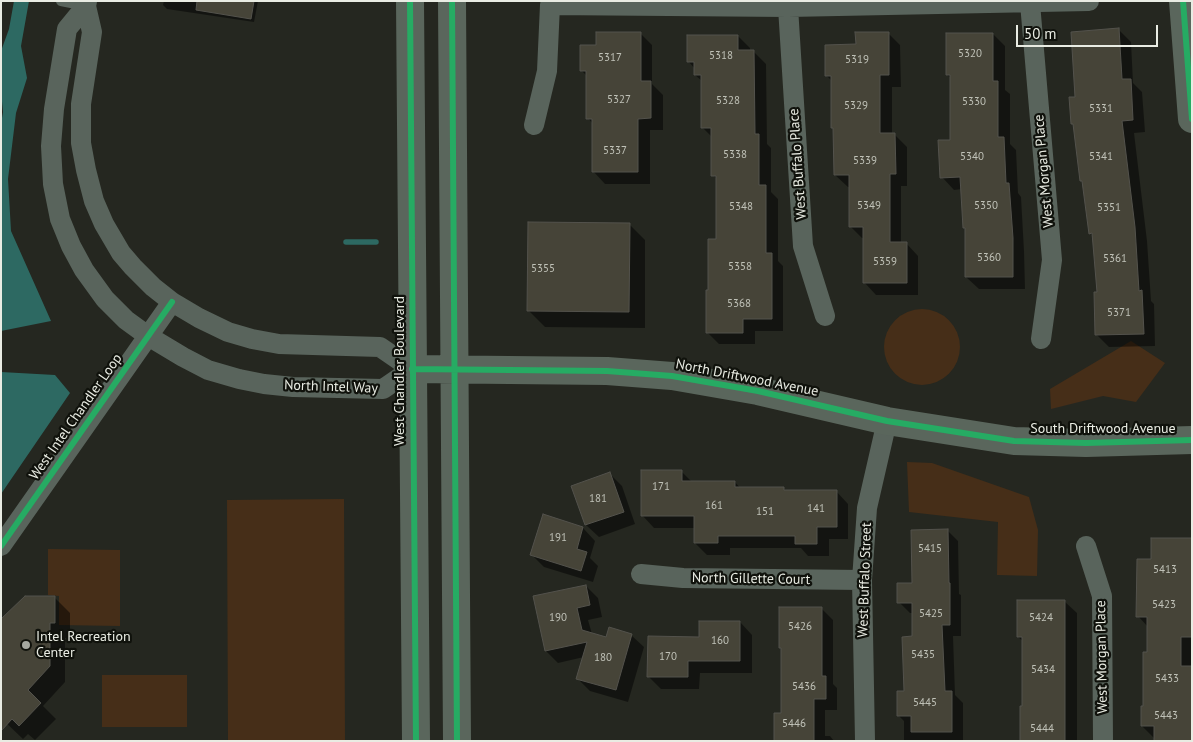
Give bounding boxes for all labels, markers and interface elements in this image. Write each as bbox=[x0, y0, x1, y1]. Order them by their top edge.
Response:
scale bar bbox=[1018, 15, 1160, 47]
text: 50 m bbox=[1024, 24, 1057, 43]
house number: 5320 bbox=[958, 47, 982, 61]
house number: 5318 bbox=[709, 49, 733, 63]
house number: 5317 bbox=[598, 51, 622, 65]
house number: 5319 bbox=[845, 53, 869, 67]
house number: 5327 bbox=[607, 93, 631, 107]
house number: 5328 bbox=[716, 94, 740, 108]
house number: 5330 bbox=[962, 95, 986, 109]
house number: 5329 bbox=[844, 99, 868, 113]
house number: 5331 bbox=[1089, 102, 1113, 116]
street label: West Buffalo Place bbox=[786, 108, 810, 220]
street label: West Morgan Place bbox=[1031, 114, 1057, 228]
house number: 5337 bbox=[603, 144, 627, 158]
house number: 5338 bbox=[723, 148, 747, 162]
house number: 5340 bbox=[960, 150, 984, 164]
house number: 5341 bbox=[1089, 150, 1113, 164]
house number: 5339 bbox=[853, 154, 877, 168]
house number: 5349 bbox=[857, 199, 881, 213]
house number: 5350 bbox=[974, 199, 998, 213]
house number: 5348 bbox=[729, 200, 753, 214]
house number: 5351 bbox=[1097, 201, 1121, 215]
house number: 5360 bbox=[977, 251, 1001, 265]
house number: 5361 bbox=[1103, 252, 1127, 266]
house number: 5359 bbox=[873, 255, 897, 269]
house number: 5358 bbox=[728, 260, 752, 274]
house number: 5355 bbox=[531, 262, 555, 276]
street label: West Chandler Boulevard bbox=[392, 296, 408, 446]
house number: 5368 bbox=[727, 297, 751, 311]
house number: 5371 bbox=[1107, 306, 1131, 320]
street label: West Intel Chandler Loop bbox=[26, 351, 126, 483]
street label: North Driftwood Avenue bbox=[674, 356, 820, 400]
street label: North Intel Way bbox=[284, 377, 378, 397]
street label: South Driftwood Avenue bbox=[1030, 421, 1176, 437]
house number: 171 bbox=[652, 480, 670, 494]
house number: 181 bbox=[589, 492, 607, 506]
house number: 161 bbox=[705, 499, 723, 513]
house number: 141 bbox=[807, 502, 825, 516]
house number: 151 bbox=[756, 505, 774, 519]
street label: West Buffalo Street bbox=[855, 522, 875, 638]
house number: 191 bbox=[549, 531, 567, 545]
house number: 5415 bbox=[918, 542, 942, 556]
house number: 5413 bbox=[1153, 563, 1177, 577]
street label: North Gillette Court bbox=[692, 570, 810, 588]
house number: 5423 bbox=[1152, 598, 1176, 612]
street label: West Morgan Place bbox=[1093, 600, 1111, 714]
house number: 5425 bbox=[919, 607, 943, 621]
house number: 190 bbox=[549, 611, 567, 625]
house number: 5424 bbox=[1029, 611, 1053, 625]
house number: 5426 bbox=[788, 620, 812, 634]
place label: Intel Recreation Center bbox=[36, 629, 131, 662]
house number: 160 bbox=[711, 634, 729, 648]
marker: Intel Recreation Center bbox=[20, 639, 32, 651]
house number: 5435 bbox=[911, 648, 935, 662]
house number: 170 bbox=[659, 650, 677, 664]
house number: 180 bbox=[594, 651, 612, 665]
house number: 5434 bbox=[1031, 663, 1055, 677]
house number: 5433 bbox=[1155, 672, 1179, 686]
house number: 5436 bbox=[792, 680, 816, 694]
house number: 5445 bbox=[913, 696, 937, 710]
house number: 5443 bbox=[1154, 709, 1178, 723]
house number: 5446 bbox=[782, 717, 806, 731]
house number: 5444 bbox=[1030, 722, 1054, 736]

